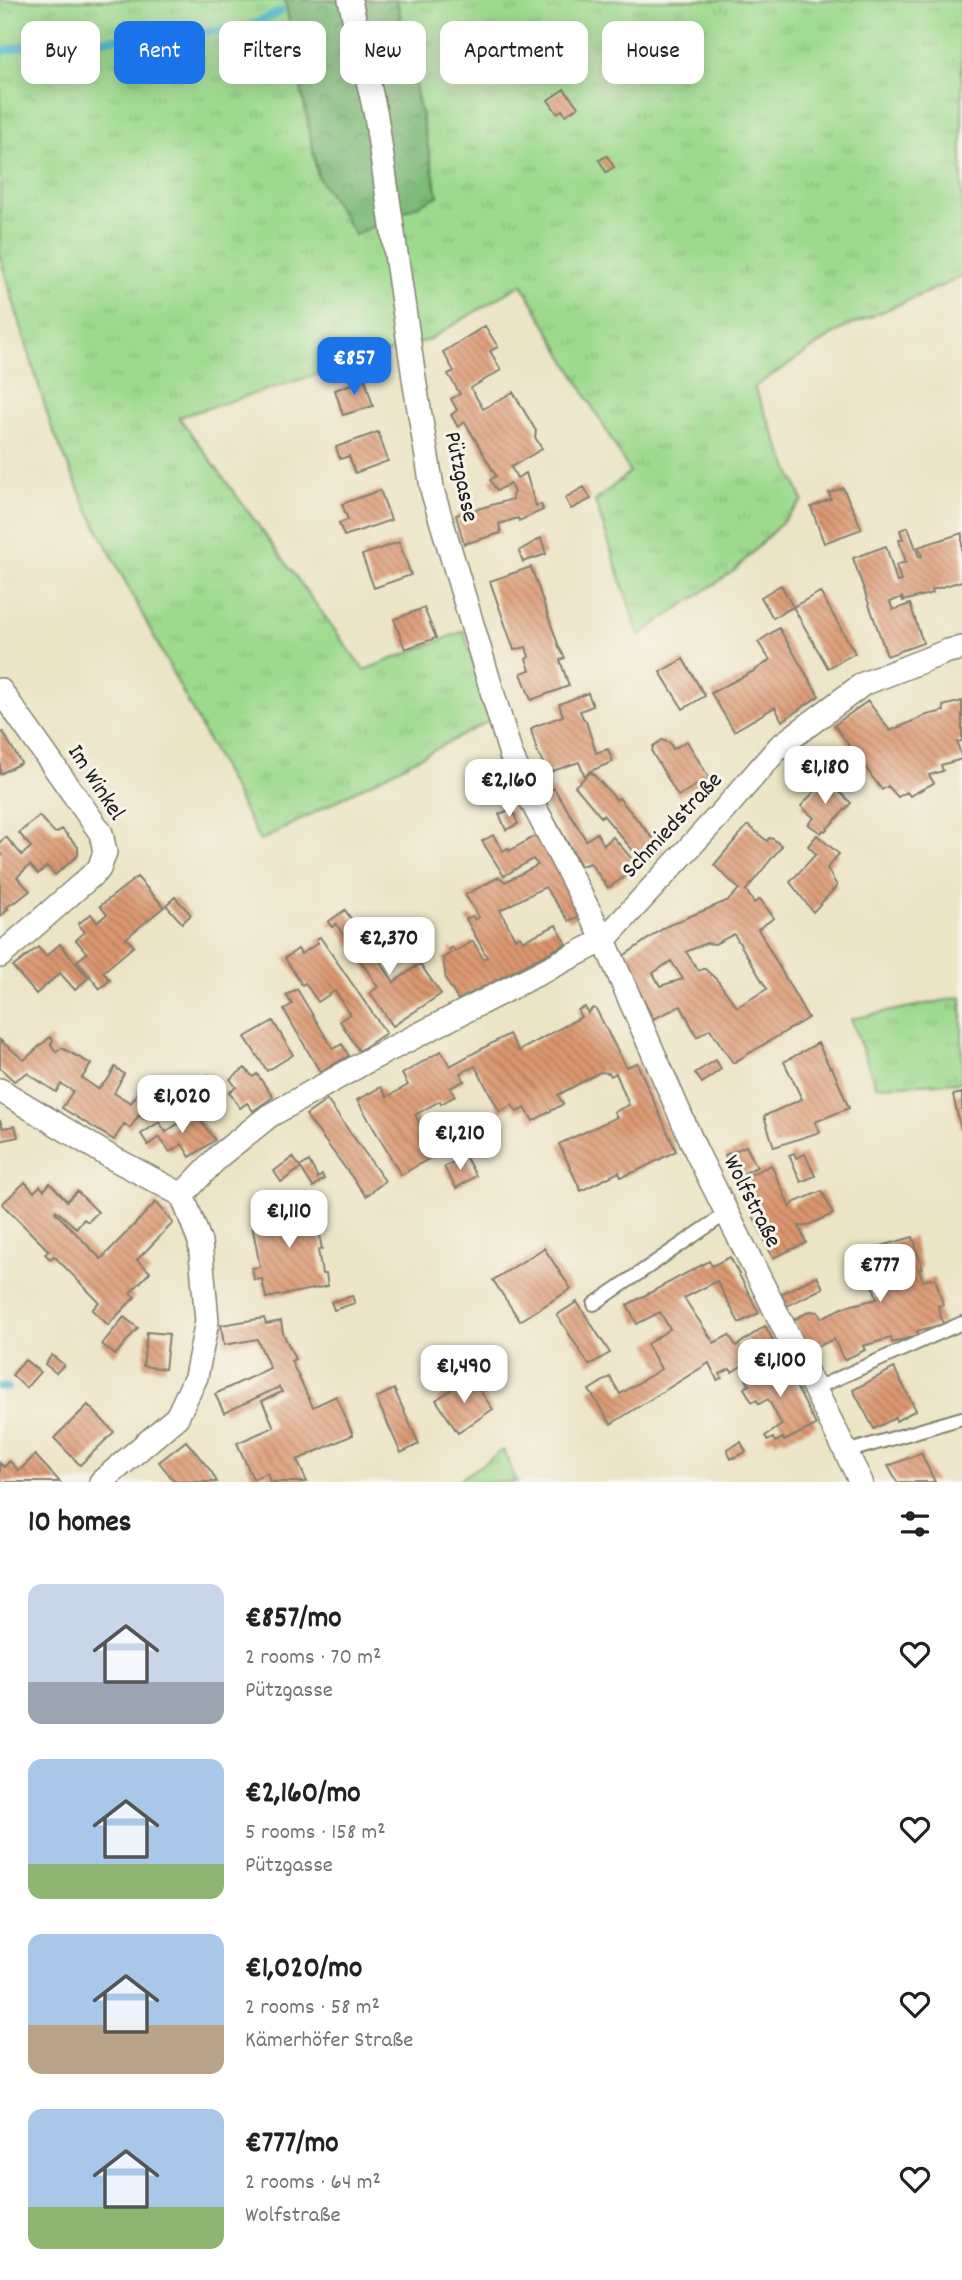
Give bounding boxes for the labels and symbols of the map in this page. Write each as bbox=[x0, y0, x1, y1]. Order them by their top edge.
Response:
pin: €857 bbox=[313, 338, 395, 397]
street label: Pützgasse bbox=[434, 429, 486, 525]
street label: Im Winkel bbox=[58, 738, 133, 828]
pin: €1,180 bbox=[768, 746, 882, 806]
pin: €2,160 bbox=[452, 760, 566, 819]
street label: Schmiedstraße bbox=[615, 765, 731, 887]
pin: €2,370 bbox=[332, 918, 446, 977]
pin: €1,020 bbox=[125, 1076, 239, 1135]
pin: €1,210 bbox=[403, 1112, 517, 1172]
street label: Wolfstraße bbox=[713, 1150, 789, 1254]
pin: €1,110 bbox=[232, 1190, 346, 1250]
pin: €777 bbox=[839, 1244, 921, 1304]
pin: €1,100 bbox=[723, 1340, 837, 1399]
pin: €1,490 bbox=[407, 1346, 521, 1405]

